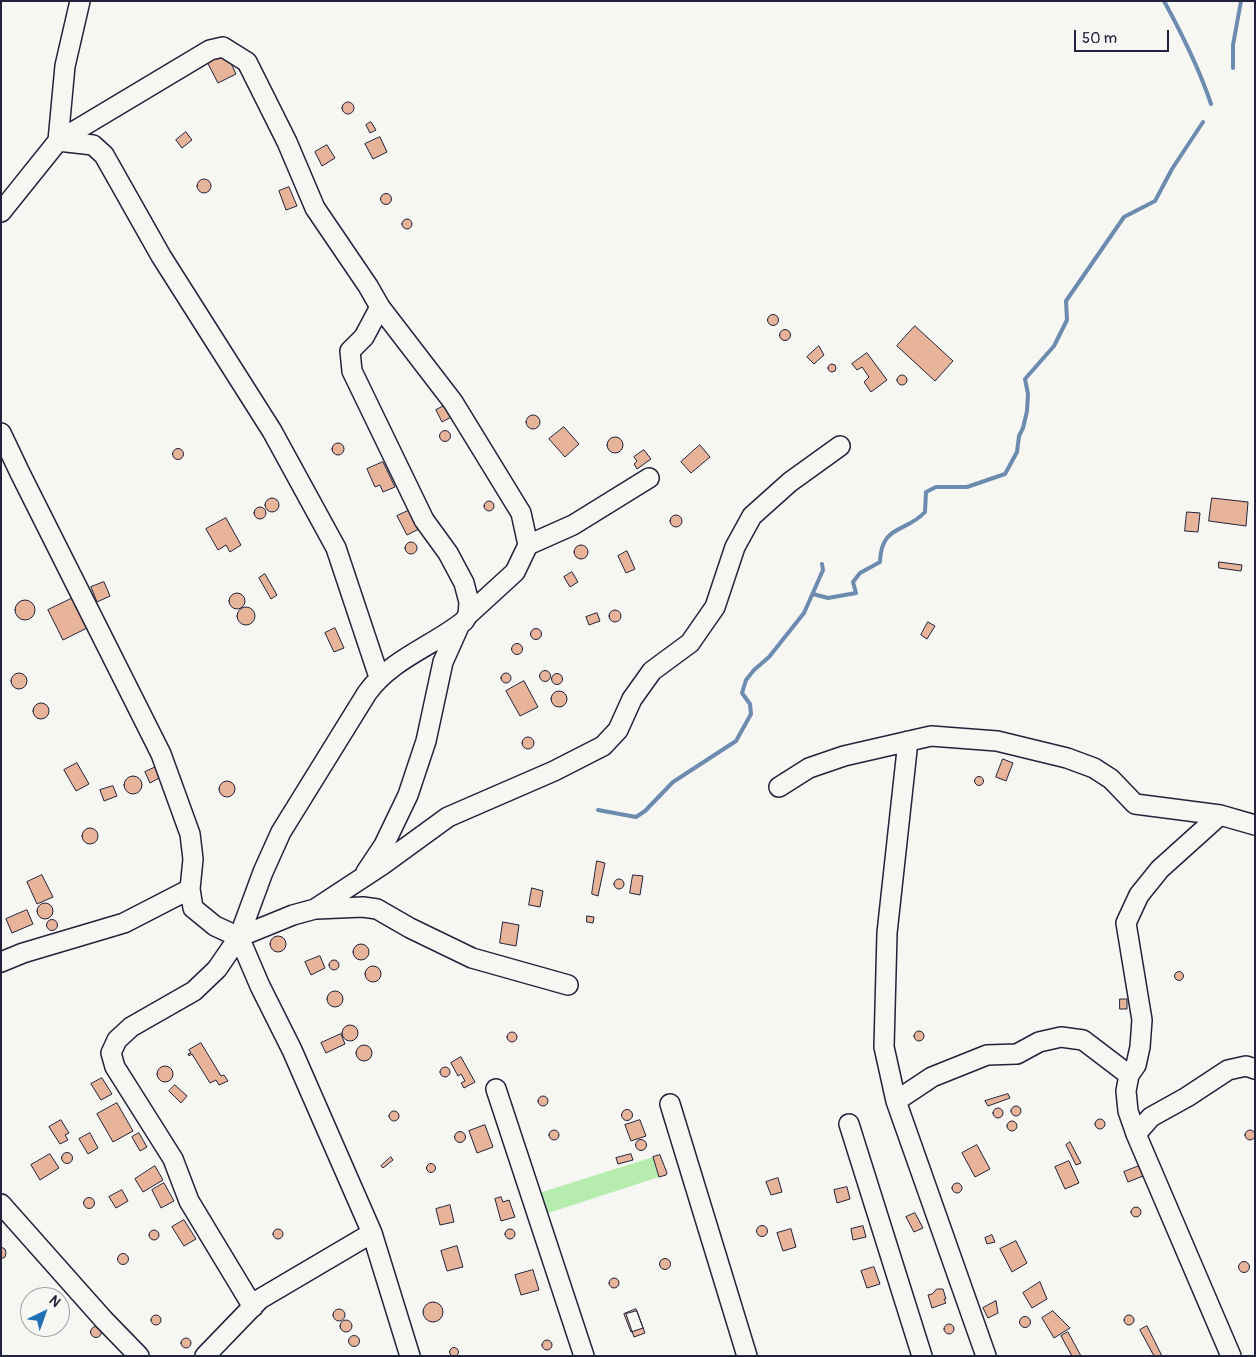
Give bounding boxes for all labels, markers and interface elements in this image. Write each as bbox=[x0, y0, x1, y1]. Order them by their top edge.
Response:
scale bar bbox=[1076, 20, 1171, 52]
text: 50 m bbox=[1082, 29, 1117, 48]
north arrow bbox=[20, 1287, 70, 1337]
text: N bbox=[45, 1292, 64, 1311]

